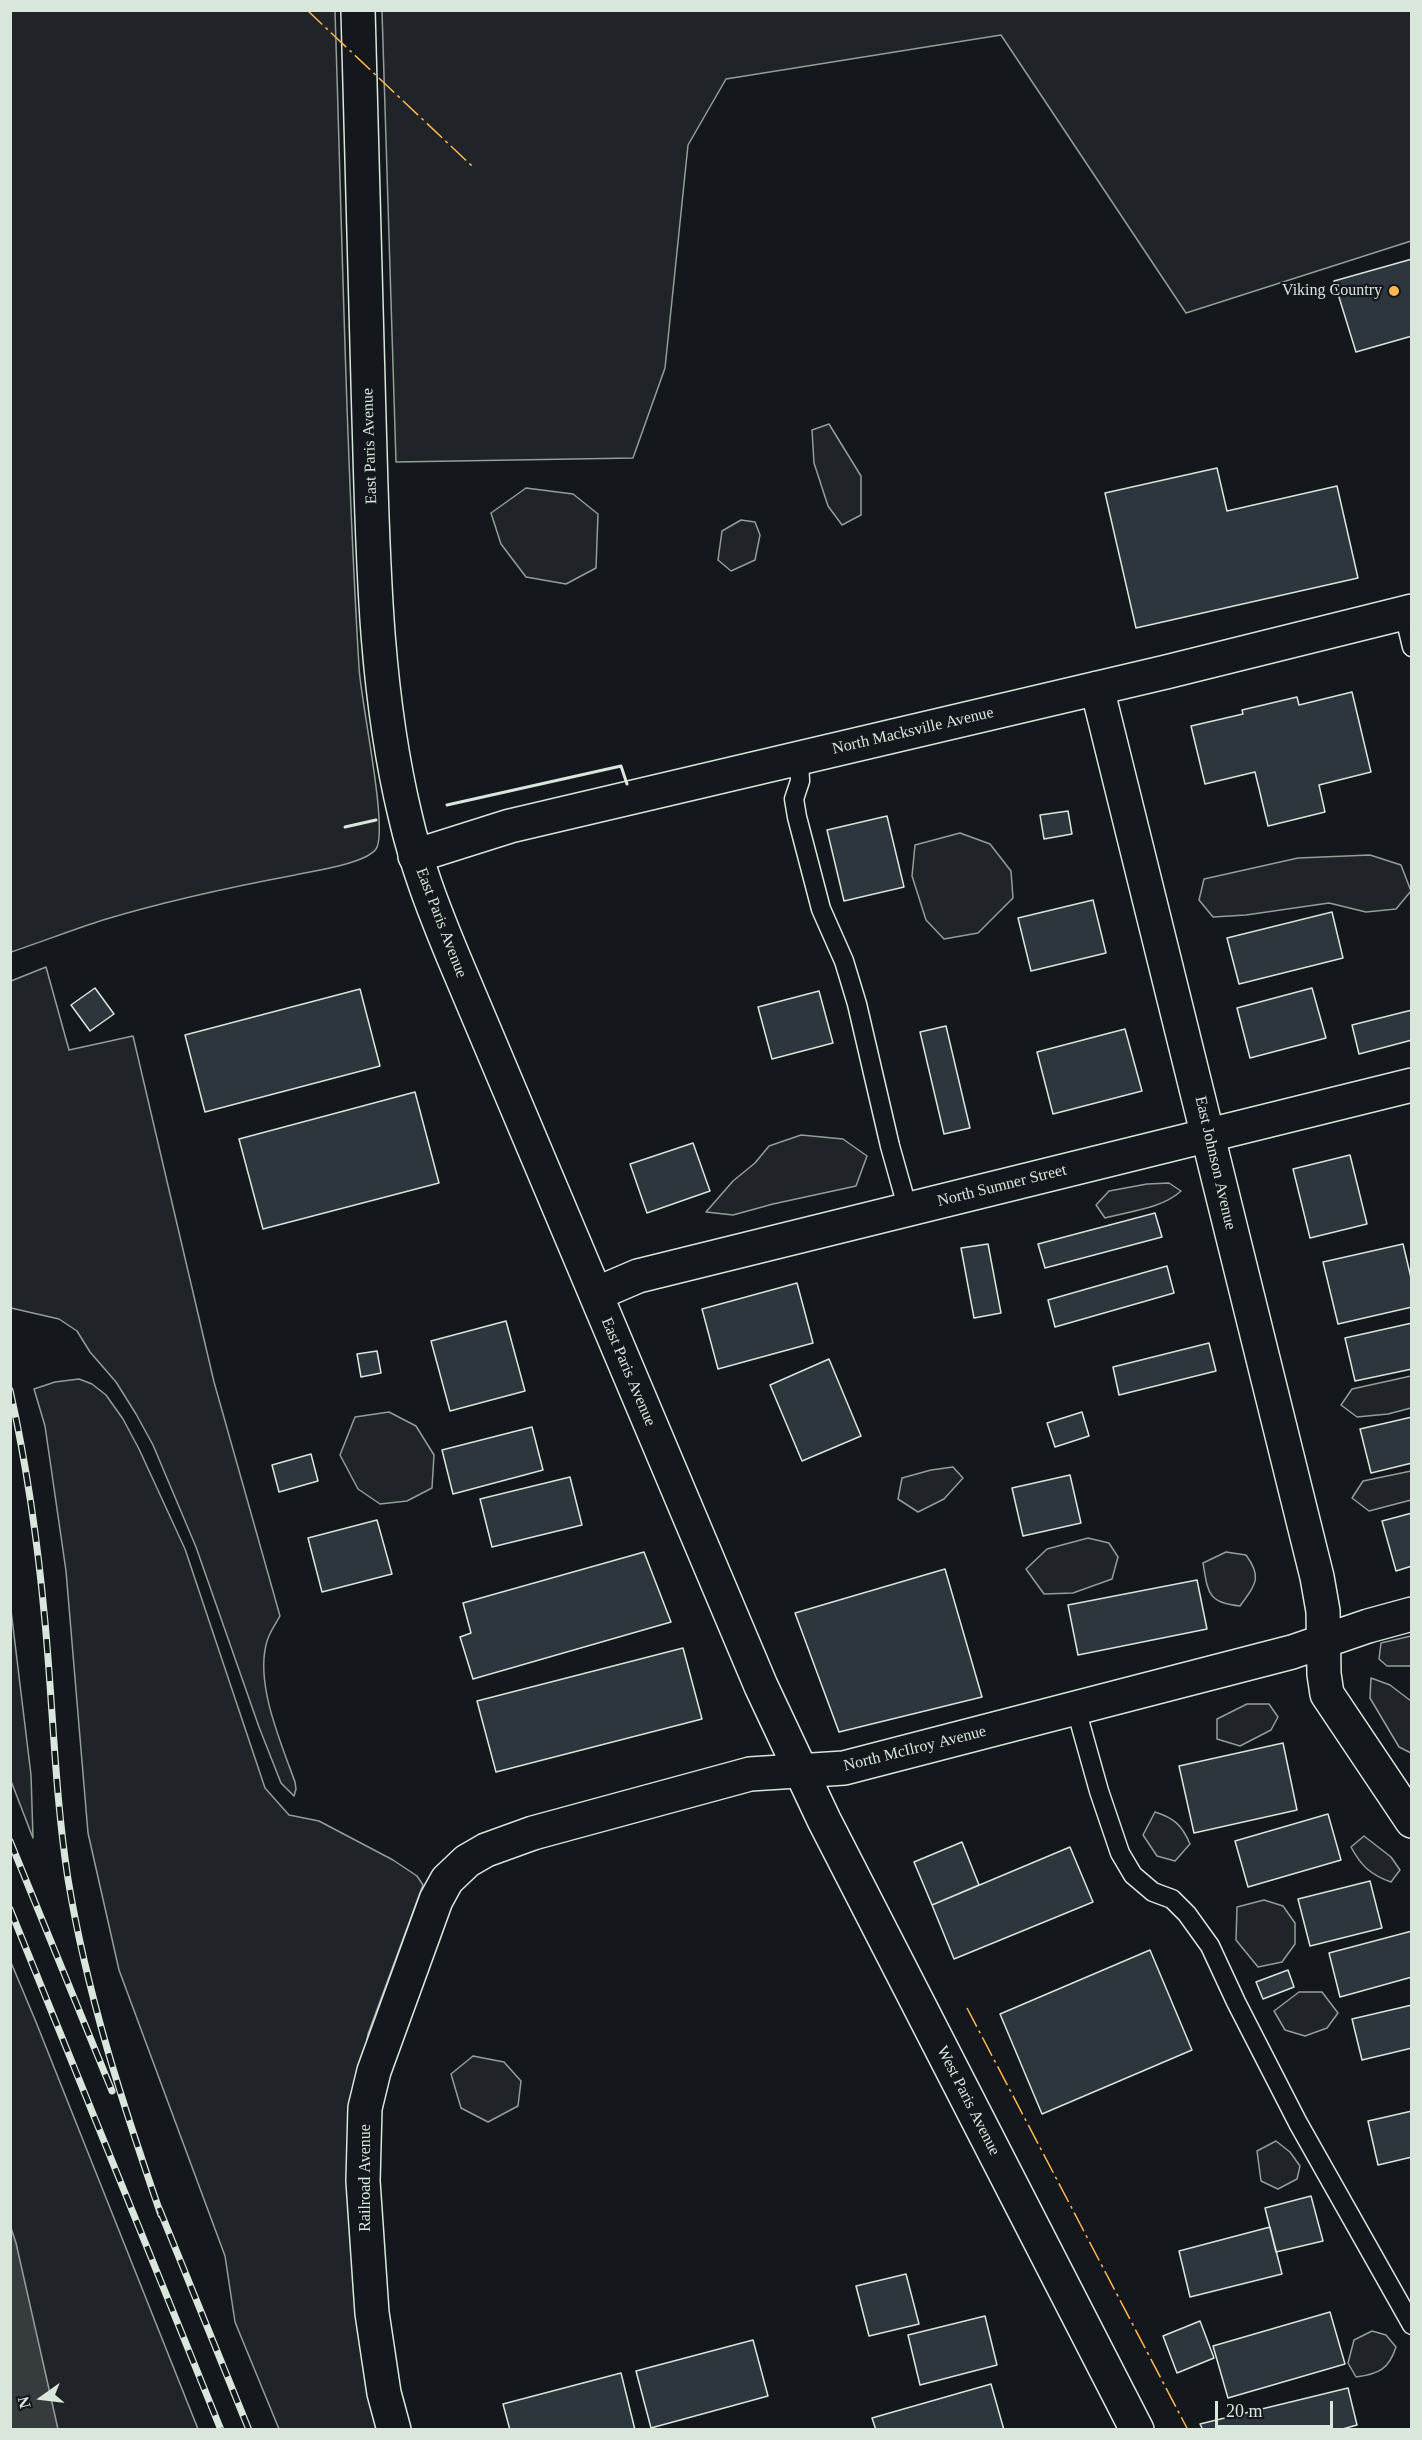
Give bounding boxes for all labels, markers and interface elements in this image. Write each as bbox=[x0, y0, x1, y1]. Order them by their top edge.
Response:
place label: Viking Country bbox=[1282, 281, 1382, 301]
marker: Viking Country bbox=[1387, 284, 1401, 298]
street label: East Paris Avenue bbox=[358, 388, 382, 504]
street label: North Macksville Avenue bbox=[830, 703, 996, 759]
street label: East Paris Avenue bbox=[411, 865, 471, 981]
street label: East Johnson Avenue bbox=[1190, 1094, 1240, 1232]
street label: North Sumner Street bbox=[935, 1161, 1069, 1211]
street label: East Paris Avenue bbox=[596, 1315, 660, 1429]
street label: North McIlroy Avenue bbox=[842, 1722, 988, 1776]
street label: West Paris Avenue bbox=[932, 2043, 1004, 2159]
street label: Railroad Avenue bbox=[356, 2124, 376, 2232]
north arrow bbox=[12, 2368, 72, 2428]
scale bar bbox=[1218, 2389, 1336, 2427]
text: N bbox=[14, 2395, 34, 2410]
text: 20 m bbox=[1226, 2401, 1263, 2421]

